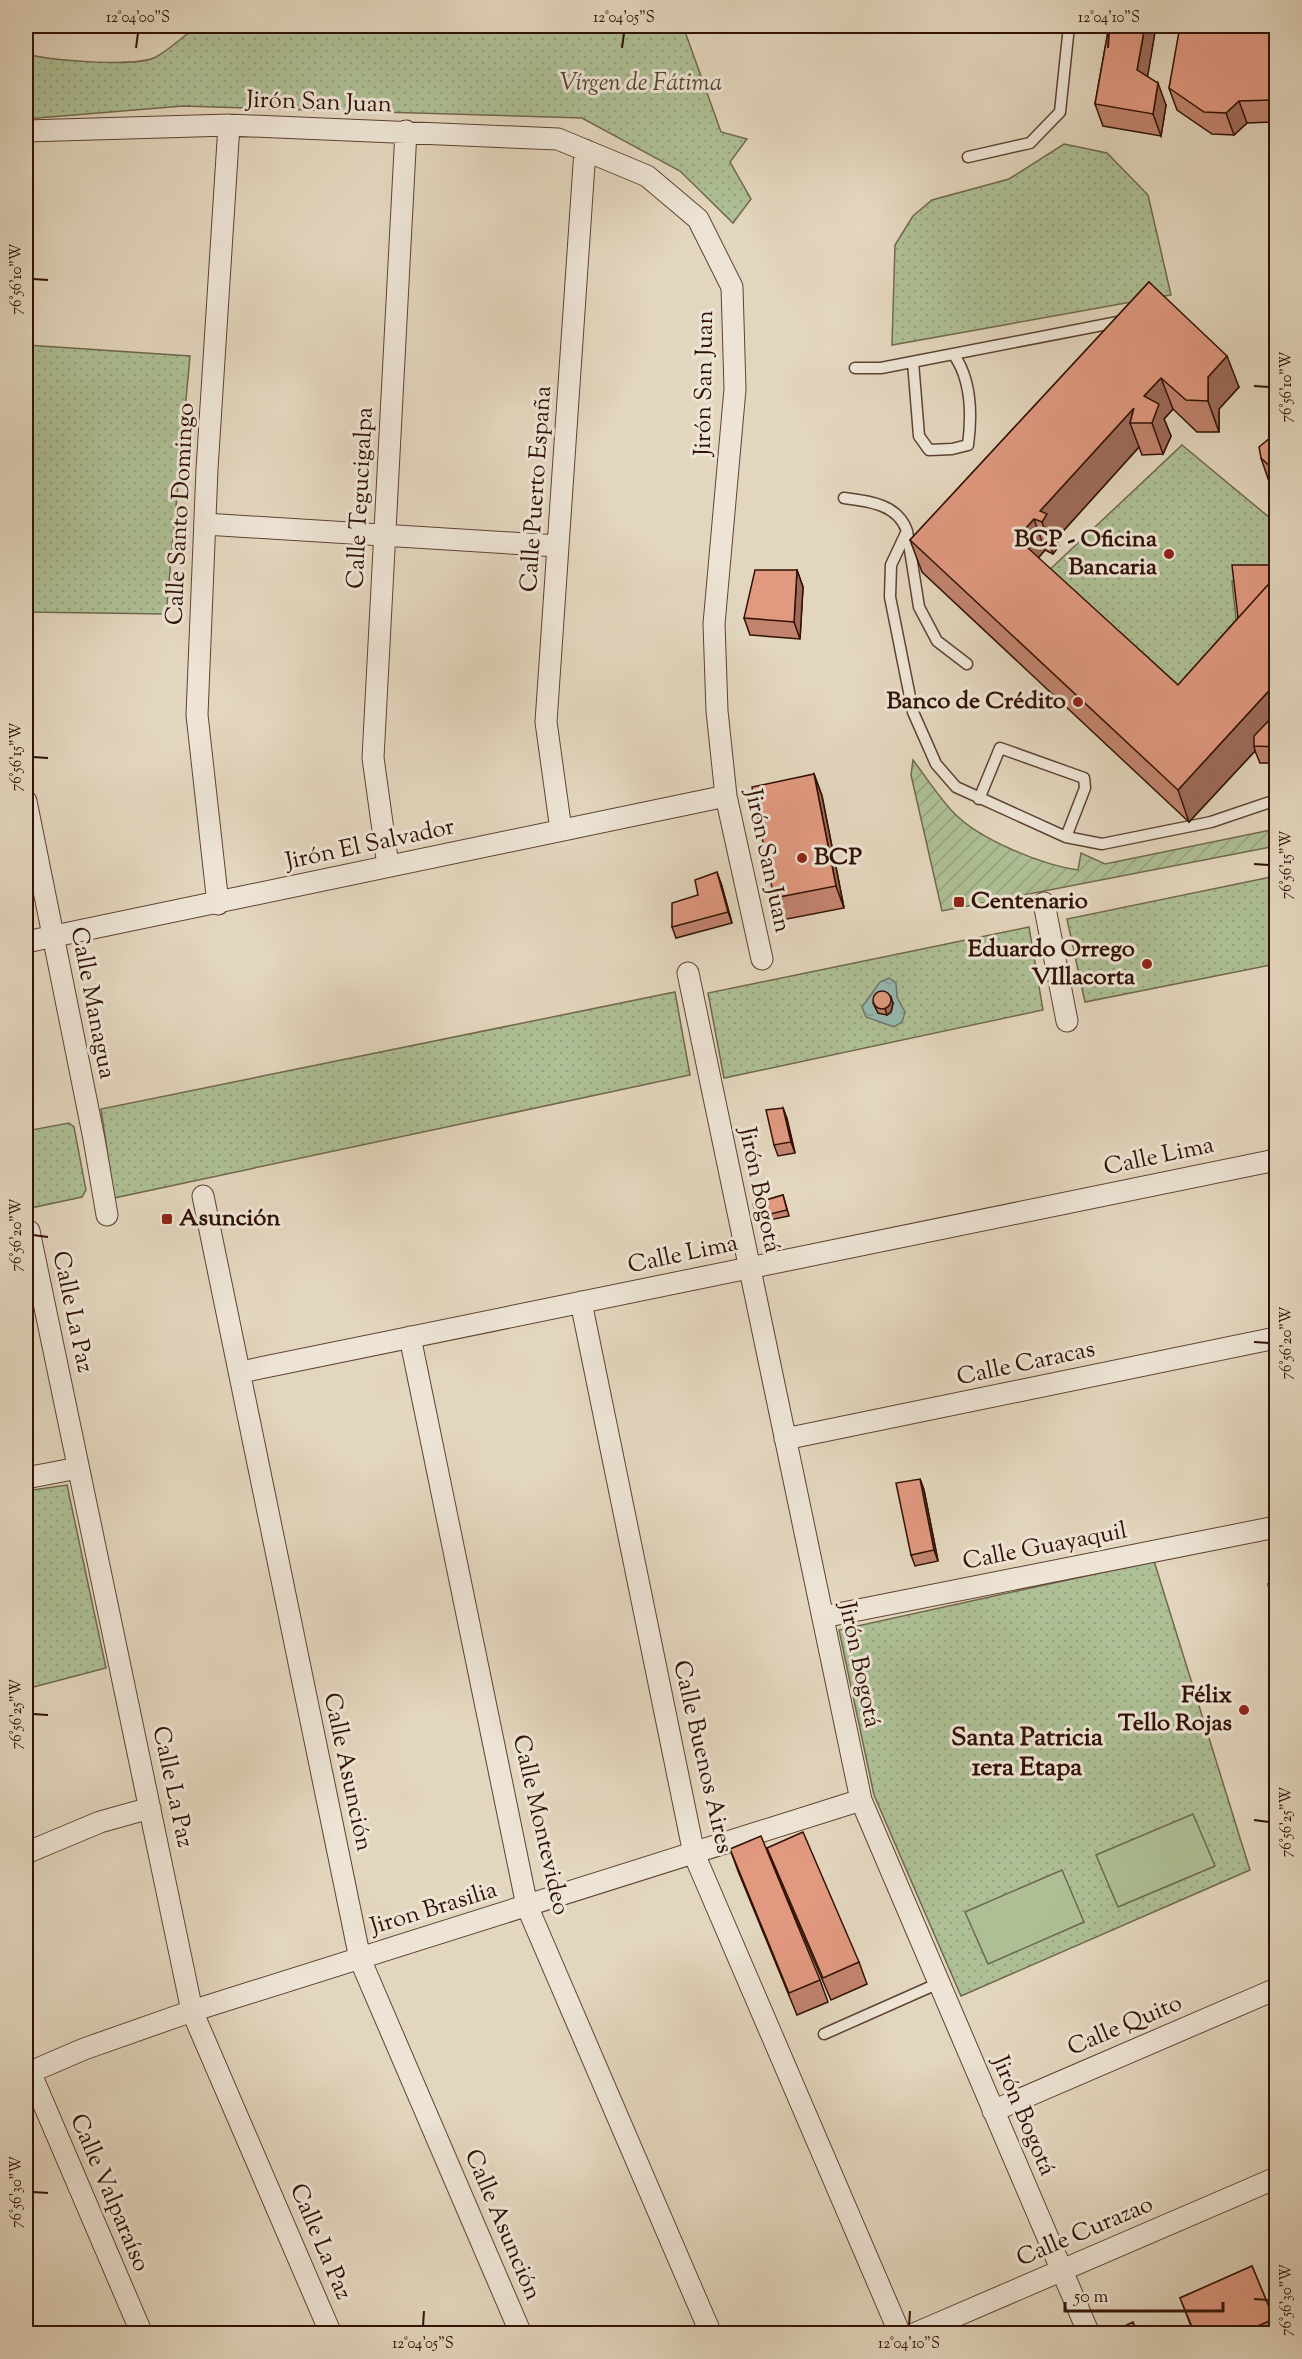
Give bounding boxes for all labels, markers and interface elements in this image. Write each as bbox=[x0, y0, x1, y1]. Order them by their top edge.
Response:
text: 12°04'00"S bbox=[106, 8, 170, 29]
text: 12°04'05"S bbox=[593, 8, 655, 29]
text: 12°04'10"S bbox=[1078, 8, 1140, 29]
park label: Vírgen de Fátima bbox=[560, 67, 722, 101]
street label: Jirón San Juan bbox=[244, 83, 392, 123]
text: 76°56'10"W bbox=[7, 243, 28, 314]
street label: Jirón San Juan bbox=[687, 310, 723, 458]
text: 76°56'10"W bbox=[1277, 351, 1298, 422]
street label: Calle Puerto España bbox=[513, 385, 561, 593]
street label: Calle Santo Domingo bbox=[158, 402, 204, 626]
street label: Calle Tegucigalpa bbox=[339, 406, 383, 590]
place label: BCP - Oficina Bancaria bbox=[1014, 523, 1158, 585]
marker: BCP - Oficina Bancaria bbox=[1162, 547, 1176, 561]
place label: Banco de Crédito bbox=[886, 685, 1066, 719]
marker: Banco de Crédito bbox=[1071, 695, 1085, 709]
text: 76°56'15"W bbox=[7, 722, 28, 791]
street label: Jirón San Juan bbox=[735, 784, 799, 936]
street label: Jirón El Salvador bbox=[280, 810, 458, 880]
text: 76°56'15"W bbox=[1277, 830, 1298, 899]
place label: BCP bbox=[814, 841, 862, 875]
marker: BCP bbox=[795, 851, 809, 865]
place label: Centenario bbox=[971, 885, 1088, 919]
marker: Centenario bbox=[952, 895, 966, 909]
street label: Calle Managua bbox=[61, 924, 123, 1082]
place label: Eduardo Orrego VIllacorta bbox=[968, 933, 1136, 995]
marker: Eduardo Orrego VIllacorta bbox=[1140, 957, 1154, 971]
street label: Jirón Bogotá bbox=[729, 1122, 789, 1256]
street label: Calle Lima bbox=[1101, 1129, 1217, 1185]
text: 76°56'20"W bbox=[7, 1198, 28, 1271]
place label: Asunción bbox=[179, 1202, 281, 1236]
marker: Asunción bbox=[160, 1212, 174, 1226]
street label: Calle Lima bbox=[625, 1227, 741, 1283]
street label: Calle La Paz bbox=[43, 1248, 101, 1376]
text: 76°56'20"W bbox=[1277, 1306, 1298, 1379]
street label: Calle Caracas bbox=[954, 1333, 1098, 1395]
street label: Calle Guayaquil bbox=[960, 1514, 1130, 1580]
street label: Jirón Bogotá bbox=[829, 1597, 889, 1731]
street label: Calle Buenos Aires bbox=[663, 1657, 741, 1857]
text: 76°56'25"W bbox=[7, 1678, 28, 1749]
place label: Félix Tello Rojas bbox=[1118, 1679, 1232, 1741]
street label: Calle Asunción bbox=[314, 1690, 380, 1854]
marker: Félix Tello Rojas bbox=[1237, 1703, 1251, 1717]
district label: Santa Patricia 1era Etapa bbox=[951, 1720, 1103, 1787]
street label: Calle La Paz bbox=[143, 1723, 201, 1851]
street label: Calle Montevideo bbox=[503, 1731, 577, 1919]
text: 76°56'25"W bbox=[1277, 1786, 1298, 1857]
street label: Jiron Brasilia bbox=[364, 1874, 502, 1945]
street label: Calle Quito bbox=[1062, 1987, 1188, 2065]
street label: Jirón Bogotá bbox=[982, 2049, 1063, 2181]
street label: Calle Valparaíso bbox=[60, 2109, 158, 2277]
street label: Calle Asunción bbox=[455, 2144, 549, 2306]
text: 76°56'30"W bbox=[7, 2156, 28, 2228]
street label: Calle La Paz bbox=[280, 2179, 360, 2305]
street label: Calle Curazao bbox=[1011, 2188, 1159, 2276]
text: 76°56'30"W bbox=[1277, 2264, 1298, 2336]
scale bar bbox=[1065, 2275, 1222, 2313]
text: 50 m bbox=[1073, 2285, 1109, 2311]
text: 12°04'05"S bbox=[392, 2334, 454, 2355]
text: 12°04'10"S bbox=[878, 2334, 940, 2355]

